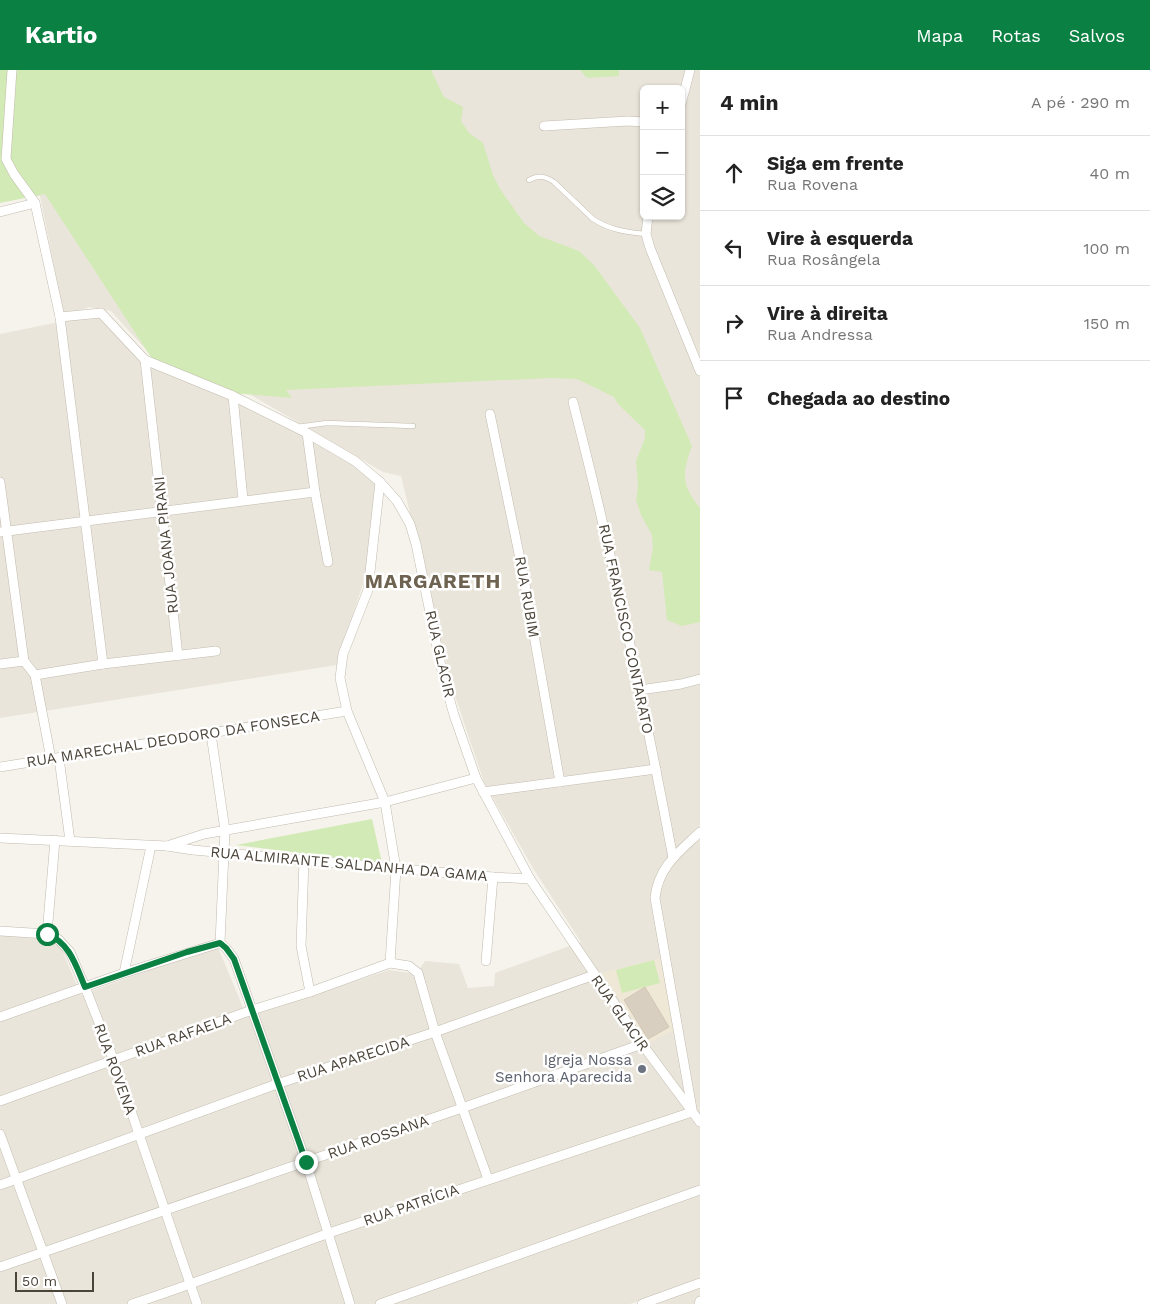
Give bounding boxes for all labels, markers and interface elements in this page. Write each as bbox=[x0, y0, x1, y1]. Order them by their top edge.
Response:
text: Kartio bbox=[25, 21, 97, 49]
text: Mapa bbox=[916, 25, 963, 46]
text: Rotas bbox=[991, 25, 1041, 46]
text: Salvos bbox=[1069, 25, 1125, 46]
map controls bbox=[640, 85, 685, 220]
button: + bbox=[640, 85, 685, 130]
text: 4 min bbox=[720, 90, 778, 115]
text: A pé · 290 m bbox=[1031, 93, 1130, 112]
button: − bbox=[640, 130, 685, 175]
text: Siga em frente bbox=[767, 152, 904, 175]
icon: ahead bbox=[720, 159, 748, 187]
text: 40 m bbox=[1090, 164, 1130, 183]
button: layers bbox=[640, 175, 685, 220]
text: Rua Rovena bbox=[767, 175, 858, 194]
text: Vire à esquerda bbox=[767, 227, 913, 250]
icon: left bbox=[720, 234, 748, 262]
text: 100 m bbox=[1083, 239, 1130, 258]
text: Rua Rosângela bbox=[767, 250, 881, 269]
text: Vire à direita bbox=[767, 302, 888, 325]
icon: right bbox=[720, 309, 748, 337]
text: 150 m bbox=[1084, 314, 1130, 333]
text: Rua Andressa bbox=[767, 325, 873, 344]
icon: arrive bbox=[720, 384, 748, 412]
text: Chegada ao destino bbox=[767, 387, 950, 410]
street label: RUA JOANA PIRANI bbox=[150, 475, 182, 615]
street label: RUA FRANCISCO CONTARATO bbox=[595, 522, 657, 736]
street label: RUA RUBIM bbox=[511, 555, 543, 639]
district label: MARGARETH bbox=[365, 569, 501, 593]
street label: RUA GLACIR bbox=[421, 609, 459, 699]
street label: RUA MARECHAL DEODORO DA FONSECA bbox=[25, 707, 321, 771]
street label: RUA ALMIRANTE SALDANHA DA GAMA bbox=[210, 843, 489, 885]
route start bbox=[36, 923, 59, 946]
street label: RUA GLACIR bbox=[587, 971, 653, 1055]
street label: RUA RAFAELA bbox=[132, 1009, 234, 1061]
street label: RUA ROVENA bbox=[90, 1021, 140, 1117]
street label: RUA APARECIDA bbox=[295, 1032, 411, 1086]
place label: Igreja Nossa Senhora Aparecida bbox=[495, 1051, 633, 1086]
marker: Igreja Nossa Senhora Aparecida bbox=[636, 1063, 648, 1075]
street label: RUA ROSSANA bbox=[325, 1111, 431, 1163]
route end bbox=[295, 1151, 318, 1174]
street label: RUA PATRÍCIA bbox=[361, 1180, 461, 1230]
scale bar bbox=[15, 1269, 94, 1292]
text: 50 m bbox=[22, 1273, 57, 1289]

